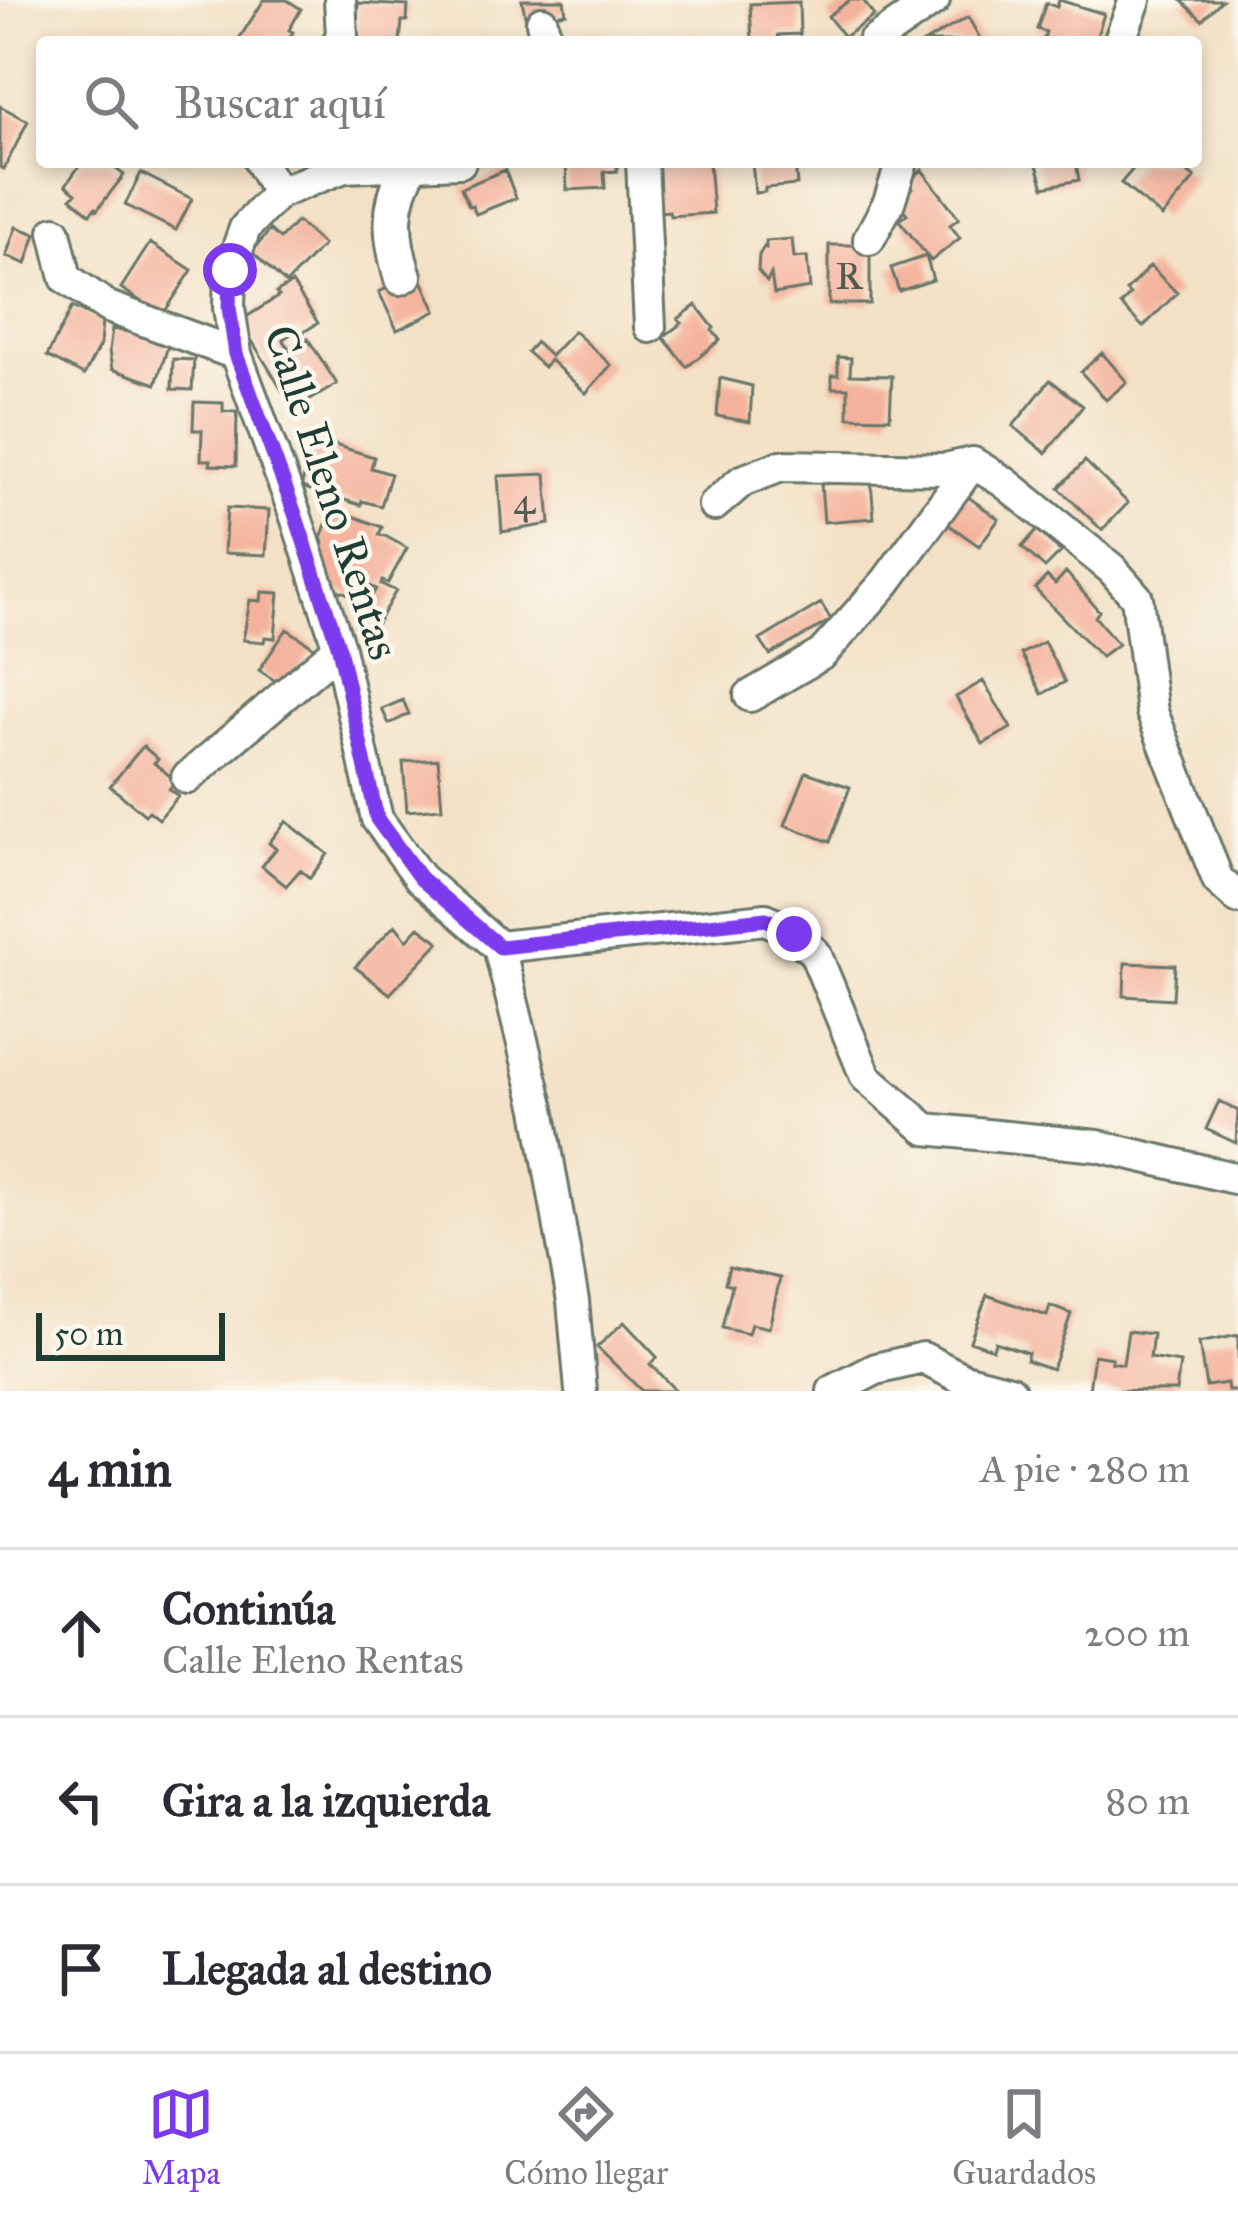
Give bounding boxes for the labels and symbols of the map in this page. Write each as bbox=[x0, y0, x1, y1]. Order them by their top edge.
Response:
route start bbox=[203, 243, 257, 297]
house number: R bbox=[835, 252, 864, 300]
street label: Calle Eleno Rentas bbox=[253, 318, 412, 666]
house number: 4 bbox=[513, 477, 536, 525]
route end bbox=[767, 907, 821, 961]
scale bar bbox=[36, 1307, 225, 1360]

